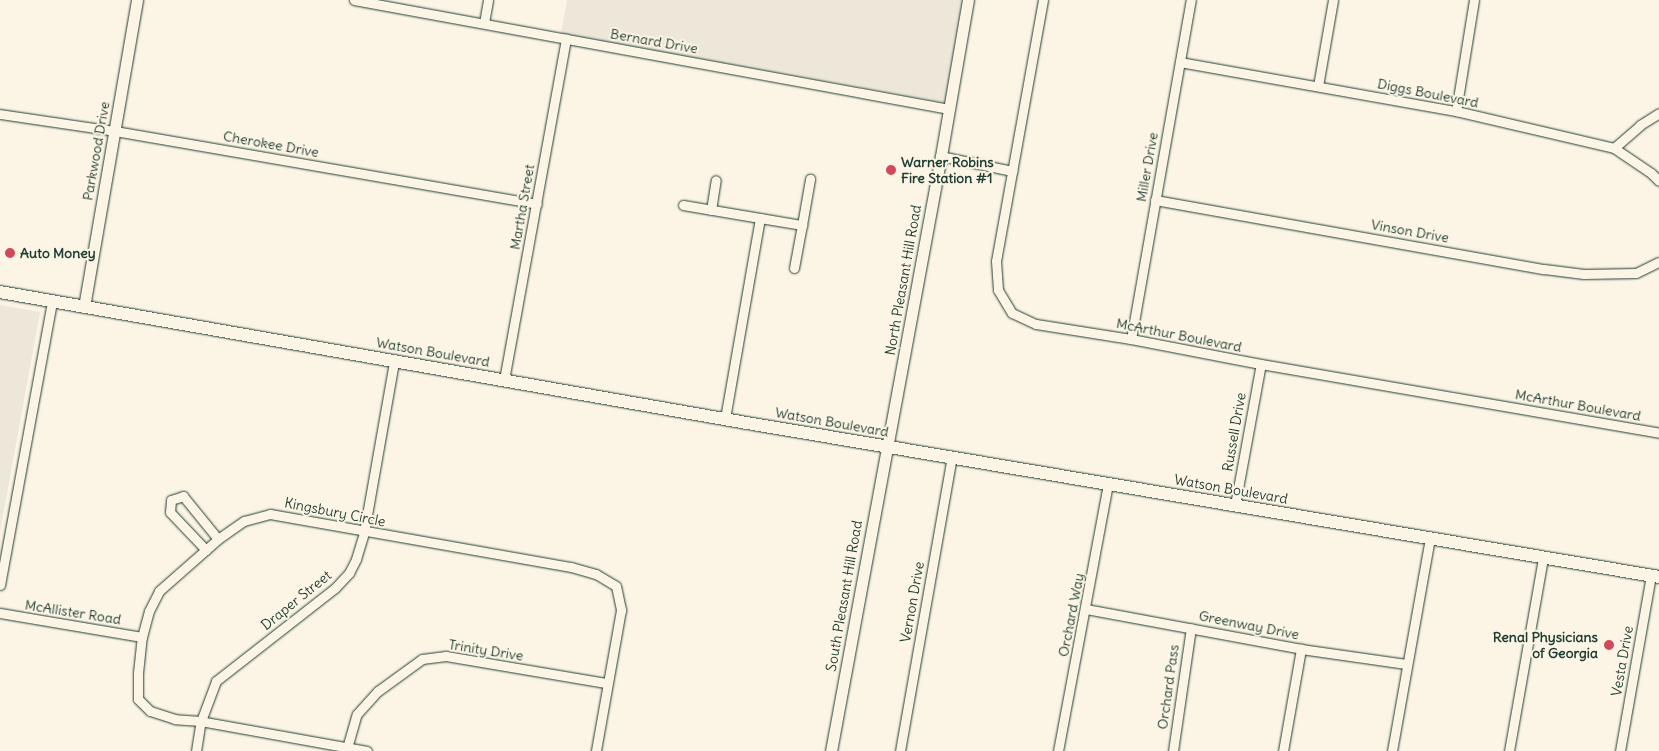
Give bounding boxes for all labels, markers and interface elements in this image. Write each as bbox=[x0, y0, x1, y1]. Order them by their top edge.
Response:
street label: Bernard Drive bbox=[609, 25, 699, 57]
street label: Diggs Boulevard bbox=[1376, 75, 1480, 111]
street label: Parkwood Drive bbox=[79, 100, 113, 202]
street label: Cherokee Drive bbox=[222, 127, 320, 161]
street label: Miller Drive bbox=[1133, 131, 1161, 203]
place label: Warner Robins Fire Station #1 bbox=[901, 154, 994, 186]
street label: Martha Street bbox=[506, 163, 538, 251]
marker: Warner Robins Fire Station #1 bbox=[885, 164, 897, 176]
street label: North Pleasant Hill Road bbox=[881, 204, 925, 356]
street label: Vinson Drive bbox=[1370, 216, 1450, 246]
place label: Auto Money bbox=[20, 245, 96, 261]
marker: Auto Money bbox=[4, 247, 16, 259]
street label: McArthur Boulevard bbox=[1115, 315, 1243, 355]
street label: Watson Boulevard bbox=[375, 334, 491, 370]
street label: McArthur Boulevard bbox=[1514, 386, 1642, 424]
street label: Russell Drive bbox=[1219, 391, 1249, 473]
street label: Watson Boulevard bbox=[774, 404, 890, 440]
street label: Watson Boulevard bbox=[1173, 471, 1289, 507]
street label: Kingsbury Circle bbox=[283, 494, 387, 530]
street label: South Pleasant Hill Road bbox=[822, 519, 866, 673]
street label: Vernon Drive bbox=[897, 560, 927, 644]
street label: Draper Street bbox=[258, 567, 334, 633]
street label: Orchard Way bbox=[1055, 572, 1087, 658]
street label: McAllister Road bbox=[24, 596, 122, 628]
street label: Greenway Drive bbox=[1197, 607, 1301, 643]
street label: Vesta Drive bbox=[1608, 624, 1636, 698]
place label: Renal Physicians of Georgia bbox=[1493, 629, 1598, 662]
street label: Trinity Drive bbox=[447, 636, 525, 664]
marker: Renal Physicians of Georgia bbox=[1602, 638, 1616, 652]
street label: Orchard Pass bbox=[1154, 643, 1182, 731]

